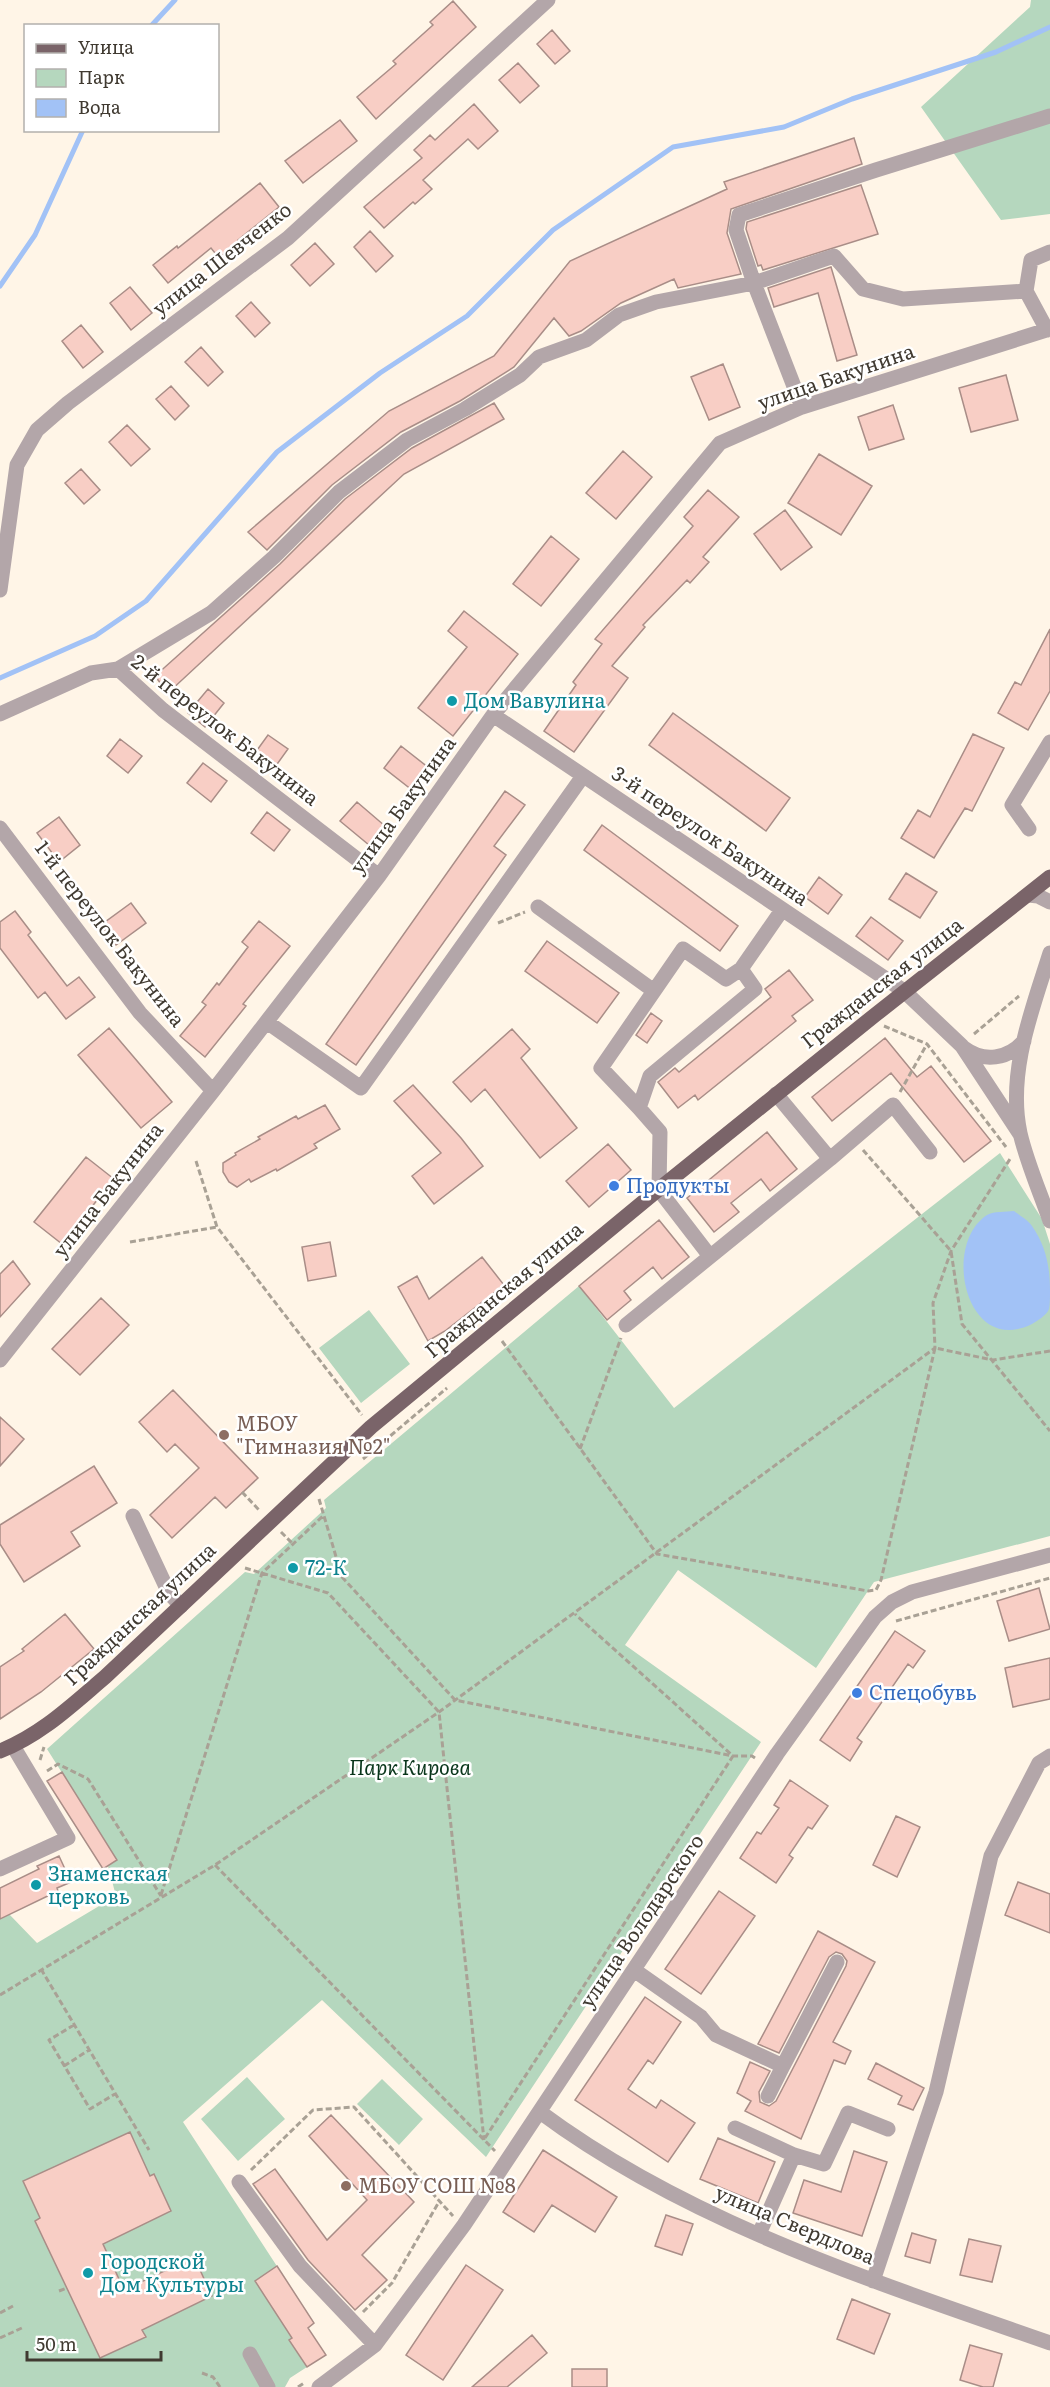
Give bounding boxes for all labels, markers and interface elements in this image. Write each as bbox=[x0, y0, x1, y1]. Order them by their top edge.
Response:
legend bbox=[24, 24, 219, 132]
text: Улица bbox=[78, 33, 134, 60]
text: Парк bbox=[78, 63, 125, 90]
text: Вода bbox=[78, 93, 121, 120]
street label: улица Шевченко bbox=[145, 193, 297, 322]
street label: улица Бакунина bbox=[753, 334, 918, 416]
street label: 2-й переулок Бакунина bbox=[126, 645, 327, 812]
place label: Дом Вавулина bbox=[464, 684, 606, 714]
marker: Дом Вавулина bbox=[445, 694, 459, 708]
street label: улица Бакунина bbox=[341, 728, 462, 879]
street label: 3-й переулок Бакунина bbox=[607, 757, 816, 912]
street label: 1-й переулок Бакунина bbox=[29, 833, 194, 1032]
street label: Гражданская улица bbox=[793, 908, 968, 1054]
street label: улица Бакунина bbox=[44, 1115, 169, 1263]
place label: Продукты bbox=[626, 1169, 730, 1199]
marker: Продукты bbox=[607, 1179, 621, 1193]
street label: Гражданская улица bbox=[417, 1213, 588, 1364]
place label: МБОУ "Гимназия №2" bbox=[236, 1407, 391, 1460]
marker: МБОУ "Гимназия №2" bbox=[217, 1428, 231, 1442]
street label: Гражданская улица bbox=[56, 1534, 222, 1691]
place label: 72-К bbox=[305, 1551, 347, 1581]
marker: 72-К bbox=[286, 1561, 300, 1575]
place label: Спецобувь bbox=[869, 1676, 977, 1706]
marker: Спецобувь bbox=[850, 1686, 864, 1700]
park label: Парк Кирова bbox=[349, 1751, 471, 1781]
street label: улица Володарского bbox=[571, 1827, 710, 2013]
place label: Знаменская церковь bbox=[48, 1857, 168, 1910]
marker: Знаменская церковь bbox=[29, 1878, 43, 1892]
place label: МБОУ СОШ №8 bbox=[358, 2169, 516, 2199]
street label: улица Свердлова bbox=[711, 2176, 881, 2270]
marker: МБОУ СОШ №8 bbox=[339, 2179, 353, 2193]
place label: Городской Дом Культуры bbox=[100, 2245, 244, 2298]
marker: Городской Дом Культуры bbox=[81, 2266, 95, 2280]
scale bar bbox=[27, 2324, 160, 2362]
text: 50 m bbox=[36, 2330, 77, 2357]

